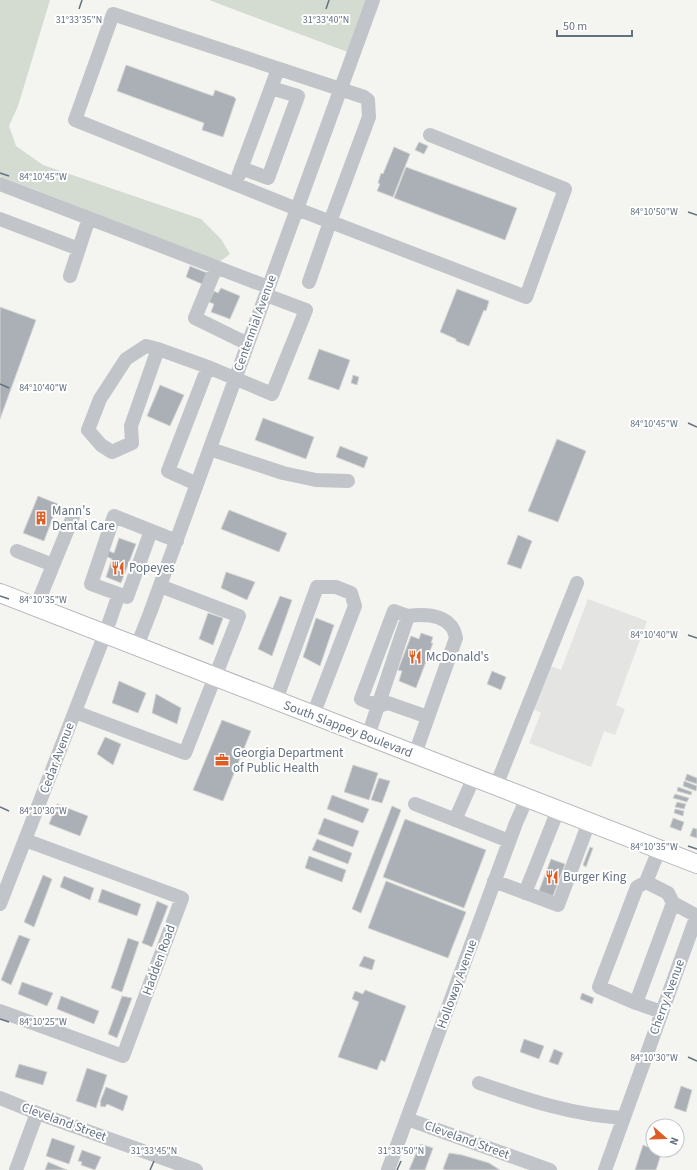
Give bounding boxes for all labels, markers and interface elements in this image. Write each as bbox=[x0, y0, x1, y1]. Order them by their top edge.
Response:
scale bar bbox=[557, 12, 632, 38]
text: 31°33'35"N bbox=[56, 13, 102, 27]
text: 31°33'40"N bbox=[303, 13, 349, 27]
text: 50 m bbox=[563, 18, 587, 35]
text: 84°10'45"W bbox=[19, 170, 67, 184]
text: 84°10'50"W bbox=[630, 205, 678, 219]
street label: Centennial Avenue bbox=[229, 272, 281, 374]
text: 84°10'40"W bbox=[19, 381, 67, 395]
text: 84°10'45"W bbox=[630, 417, 678, 431]
place label: Mann's Dental Care bbox=[52, 502, 115, 535]
building icon: Mann's Dental Care bbox=[33, 510, 49, 526]
place label: Popeyes bbox=[129, 559, 175, 577]
restaurant icon: Popeyes bbox=[110, 560, 126, 576]
text: 84°10'35"W bbox=[19, 593, 67, 607]
text: 84°10'40"W bbox=[630, 628, 678, 642]
place label: McDonald's bbox=[426, 648, 490, 666]
restaurant icon: McDonald's bbox=[407, 649, 423, 665]
street label: South Slappey Boulevard bbox=[281, 696, 415, 762]
street label: Cedar Avenue bbox=[35, 720, 79, 796]
place label: Georgia Department of Public Health bbox=[233, 744, 344, 777]
office icon: Georgia Department of Public Health bbox=[214, 752, 230, 768]
text: 84°10'30"W bbox=[19, 804, 67, 818]
text: 84°10'35"W bbox=[630, 840, 678, 854]
place label: Burger King bbox=[563, 868, 627, 886]
restaurant icon: Burger King bbox=[544, 869, 560, 885]
street label: Hadden Road bbox=[138, 922, 180, 998]
street label: Holloway Avenue bbox=[433, 937, 481, 1031]
street label: Cherry Avenue bbox=[645, 957, 689, 1037]
text: 84°10'25"W bbox=[19, 1015, 67, 1029]
text: 84°10'30"W bbox=[630, 1051, 678, 1065]
street label: Cleveland Street bbox=[19, 1098, 110, 1146]
street label: Cleveland Street bbox=[422, 1116, 513, 1164]
north arrow bbox=[645, 1118, 685, 1158]
text: N bbox=[666, 1135, 682, 1147]
text: 31°33'45"N bbox=[131, 1144, 177, 1158]
text: 31°33'50"N bbox=[378, 1144, 424, 1158]

